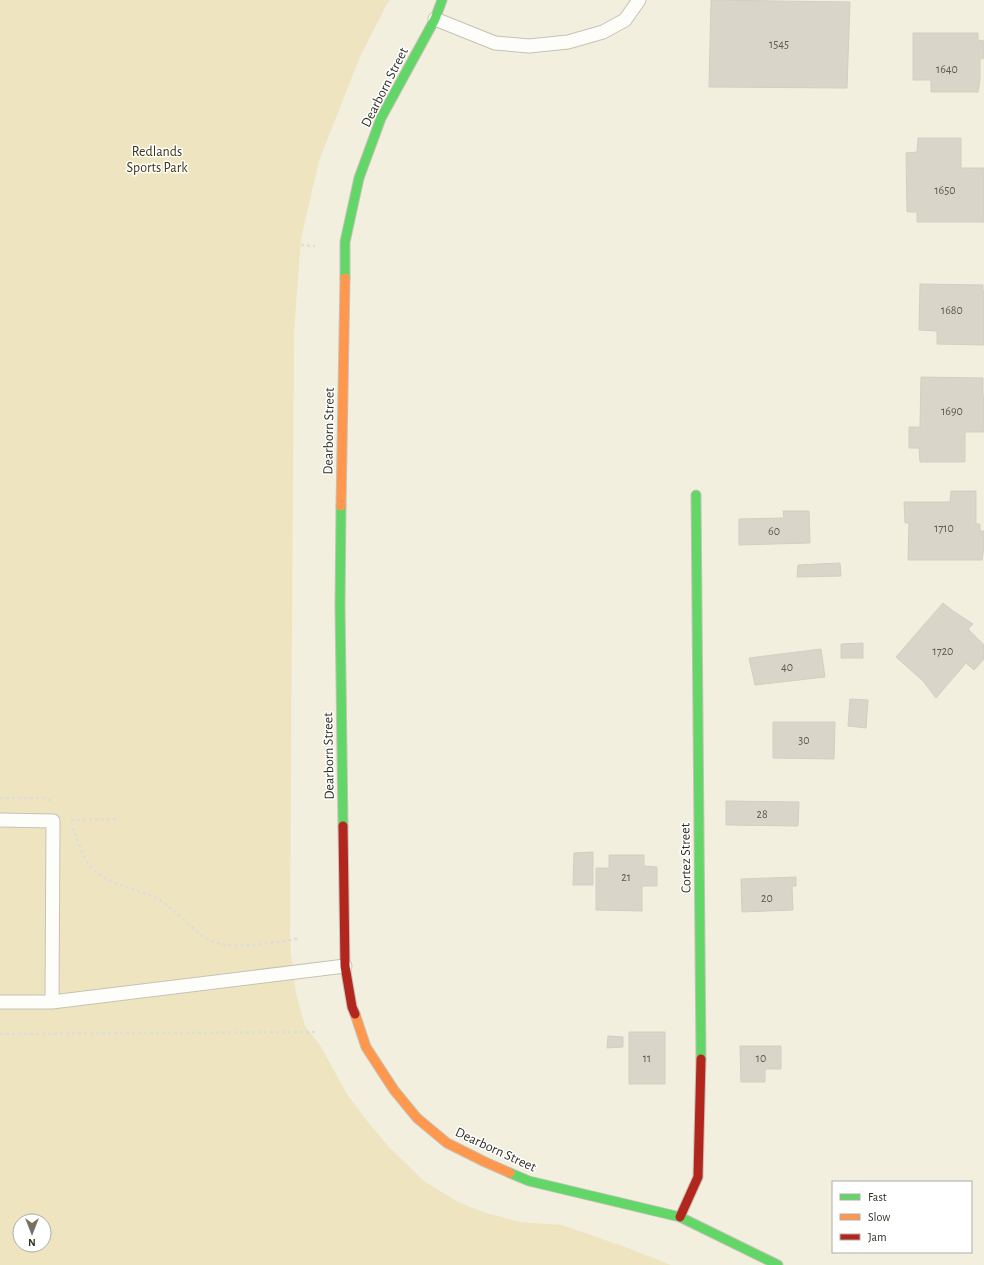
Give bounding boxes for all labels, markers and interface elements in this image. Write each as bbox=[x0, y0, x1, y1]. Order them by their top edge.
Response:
house number: 1545 bbox=[769, 38, 789, 50]
street label: Dearborn Street bbox=[359, 45, 411, 130]
house number: 1640 bbox=[936, 63, 958, 75]
park label: Redlands Sports Park bbox=[126, 145, 188, 175]
house number: 1650 bbox=[934, 184, 956, 196]
house number: 1680 bbox=[941, 304, 963, 316]
street label: Dearborn Street bbox=[321, 387, 337, 475]
house number: 1690 bbox=[941, 405, 963, 417]
house number: 1710 bbox=[934, 522, 954, 534]
house number: 60 bbox=[768, 525, 780, 537]
house number: 1720 bbox=[933, 645, 953, 657]
house number: 40 bbox=[781, 661, 793, 673]
street label: Dearborn Street bbox=[321, 712, 337, 800]
house number: 30 bbox=[798, 734, 810, 746]
house number: 28 bbox=[756, 808, 768, 820]
street label: Cortez Street bbox=[678, 822, 694, 893]
house number: 21 bbox=[621, 871, 631, 883]
house number: 20 bbox=[761, 892, 773, 904]
house number: 11 bbox=[643, 1052, 651, 1064]
house number: 10 bbox=[756, 1052, 766, 1064]
street label: Dearborn Street bbox=[453, 1125, 539, 1175]
legend bbox=[832, 1181, 972, 1253]
text: Fast bbox=[868, 1191, 887, 1203]
text: Slow bbox=[868, 1211, 890, 1223]
north arrow bbox=[12, 1213, 52, 1253]
text: Jam bbox=[868, 1231, 887, 1243]
text: N bbox=[28, 1237, 36, 1248]

